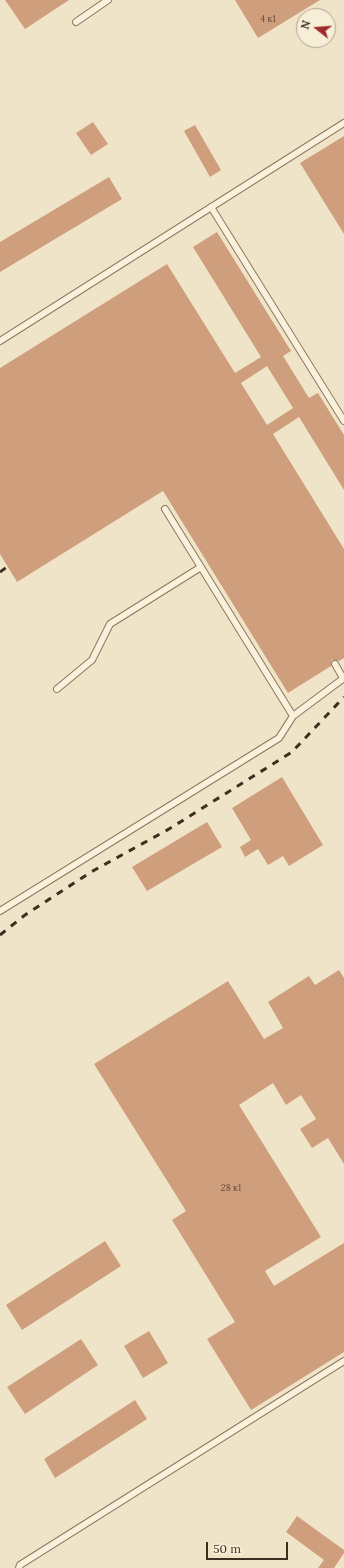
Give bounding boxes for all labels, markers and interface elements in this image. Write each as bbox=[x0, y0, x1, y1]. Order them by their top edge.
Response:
north arrow bbox=[296, 8, 336, 48]
house number: 4 к1 bbox=[260, 14, 276, 24]
text: N bbox=[298, 19, 313, 31]
house number: 28 к1 bbox=[221, 1183, 241, 1193]
scale bar bbox=[208, 1534, 290, 1560]
text: 50 m bbox=[213, 1541, 241, 1556]

